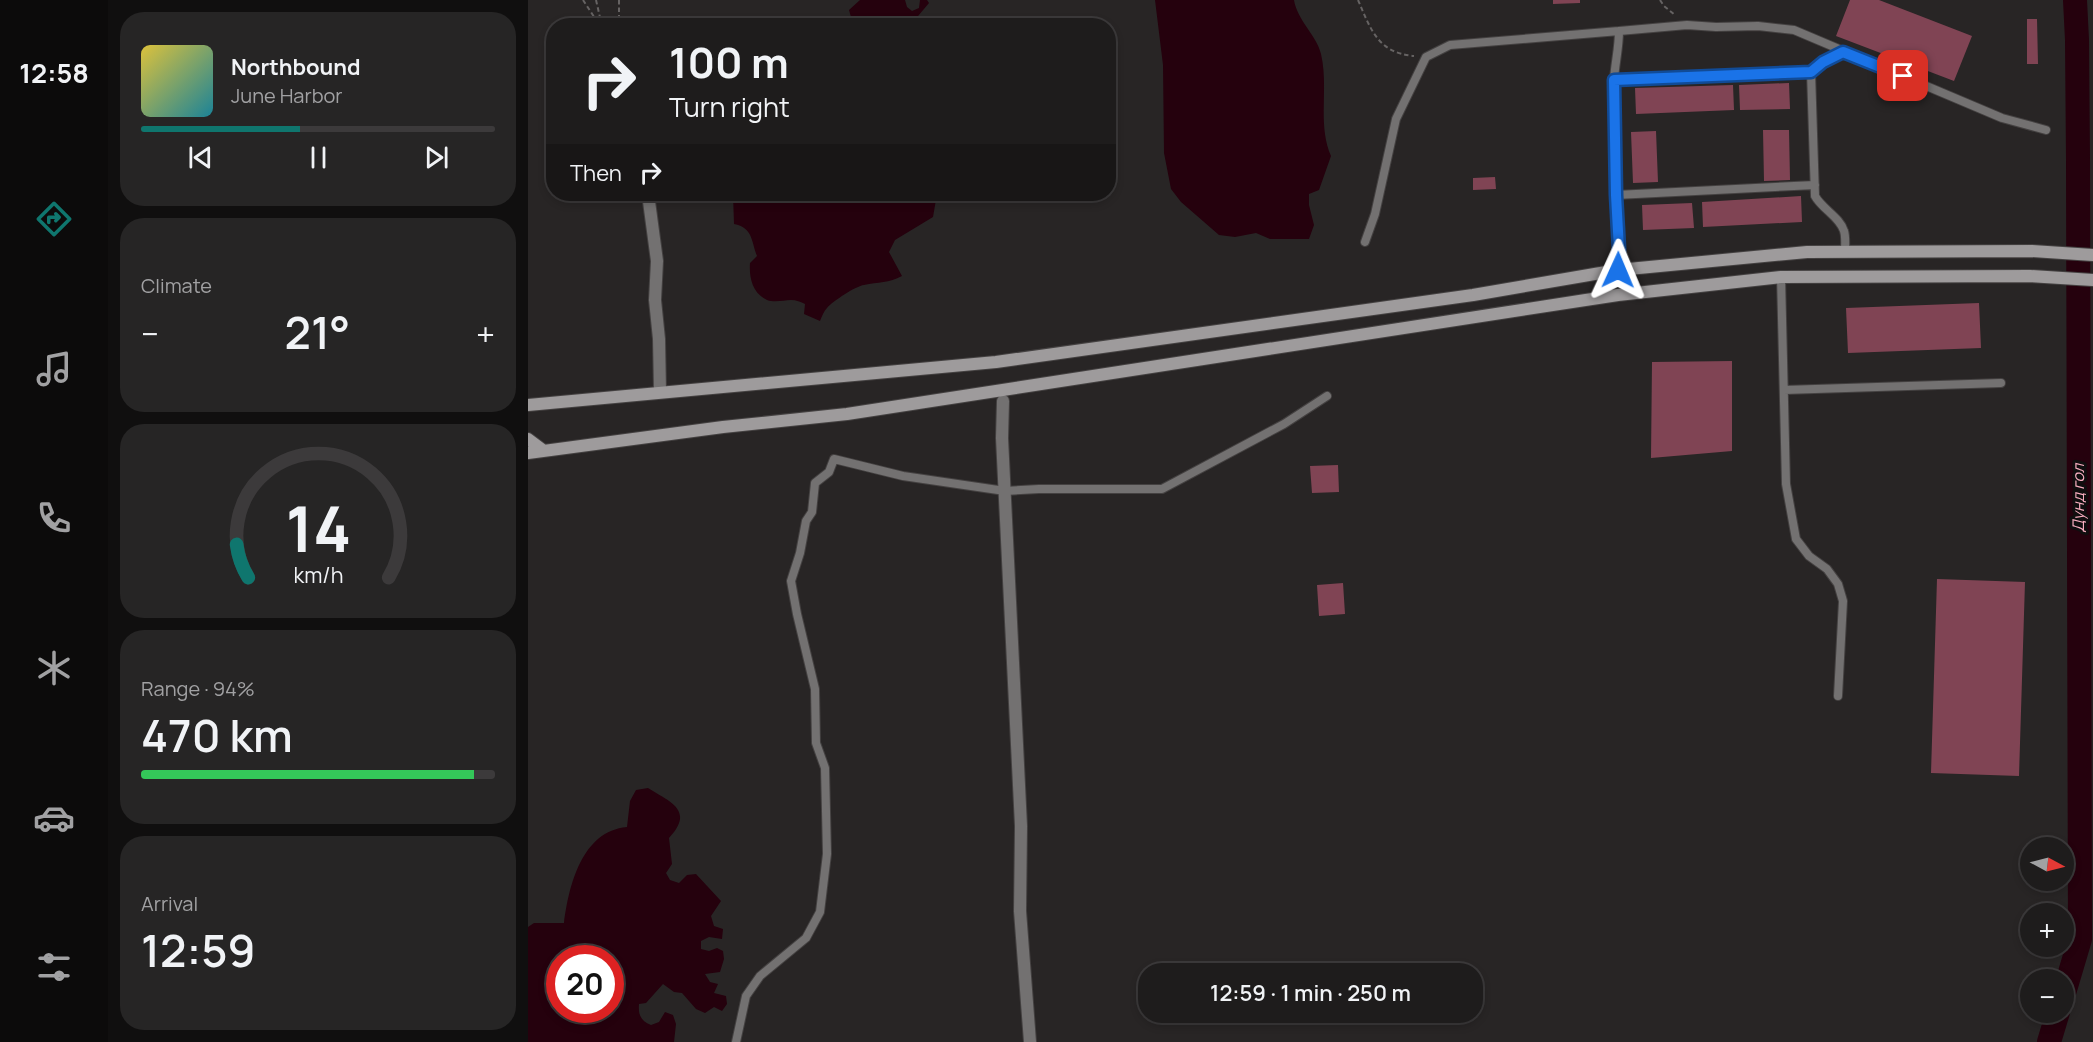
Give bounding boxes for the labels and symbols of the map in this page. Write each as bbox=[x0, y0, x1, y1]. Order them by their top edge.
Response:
pin bbox=[1877, 50, 1928, 101]
position arrow bbox=[1586, 238, 1650, 302]
water label: Дунд гол bbox=[2067, 462, 2089, 532]
north arrow bbox=[2020, 837, 2074, 891]
speed limit sign: 20 bbox=[546, 945, 624, 1023]

